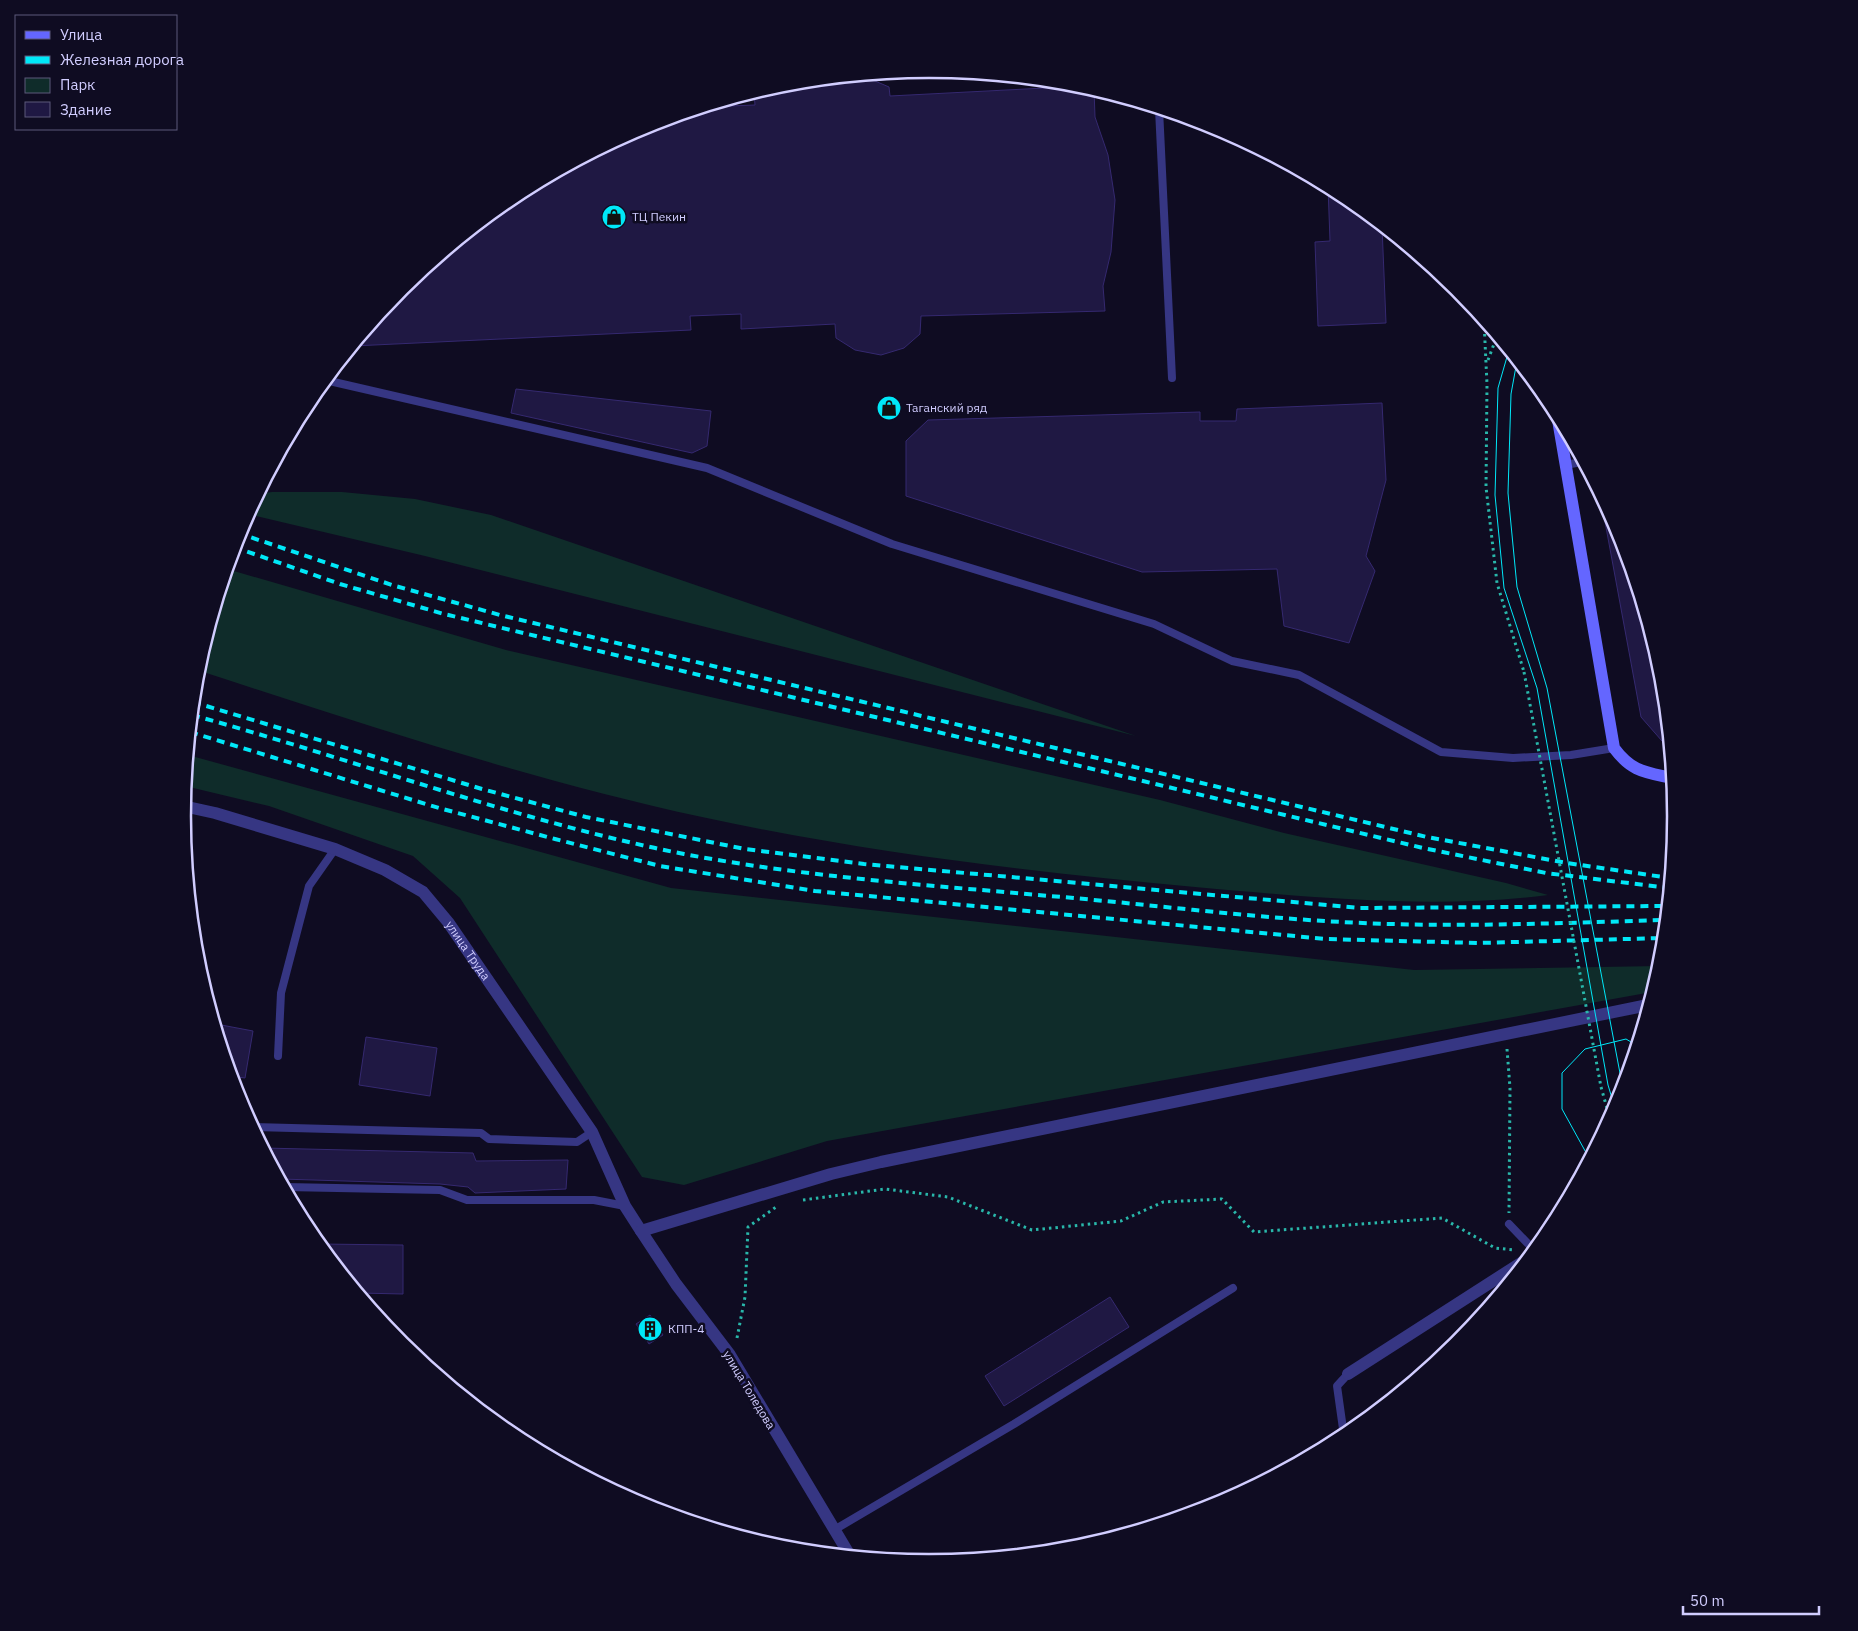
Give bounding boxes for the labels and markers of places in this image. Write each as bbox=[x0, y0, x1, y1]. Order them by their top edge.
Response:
shop icon: ТЦ Пекин bbox=[601, 204, 627, 230]
place label: ТЦ Пекин bbox=[632, 209, 686, 224]
shop icon: Таганский ряд bbox=[876, 395, 902, 421]
place label: Таганский ряд bbox=[906, 400, 987, 415]
building icon: КПП-4 bbox=[637, 1316, 663, 1342]
place label: КПП-4 bbox=[668, 1321, 705, 1336]

